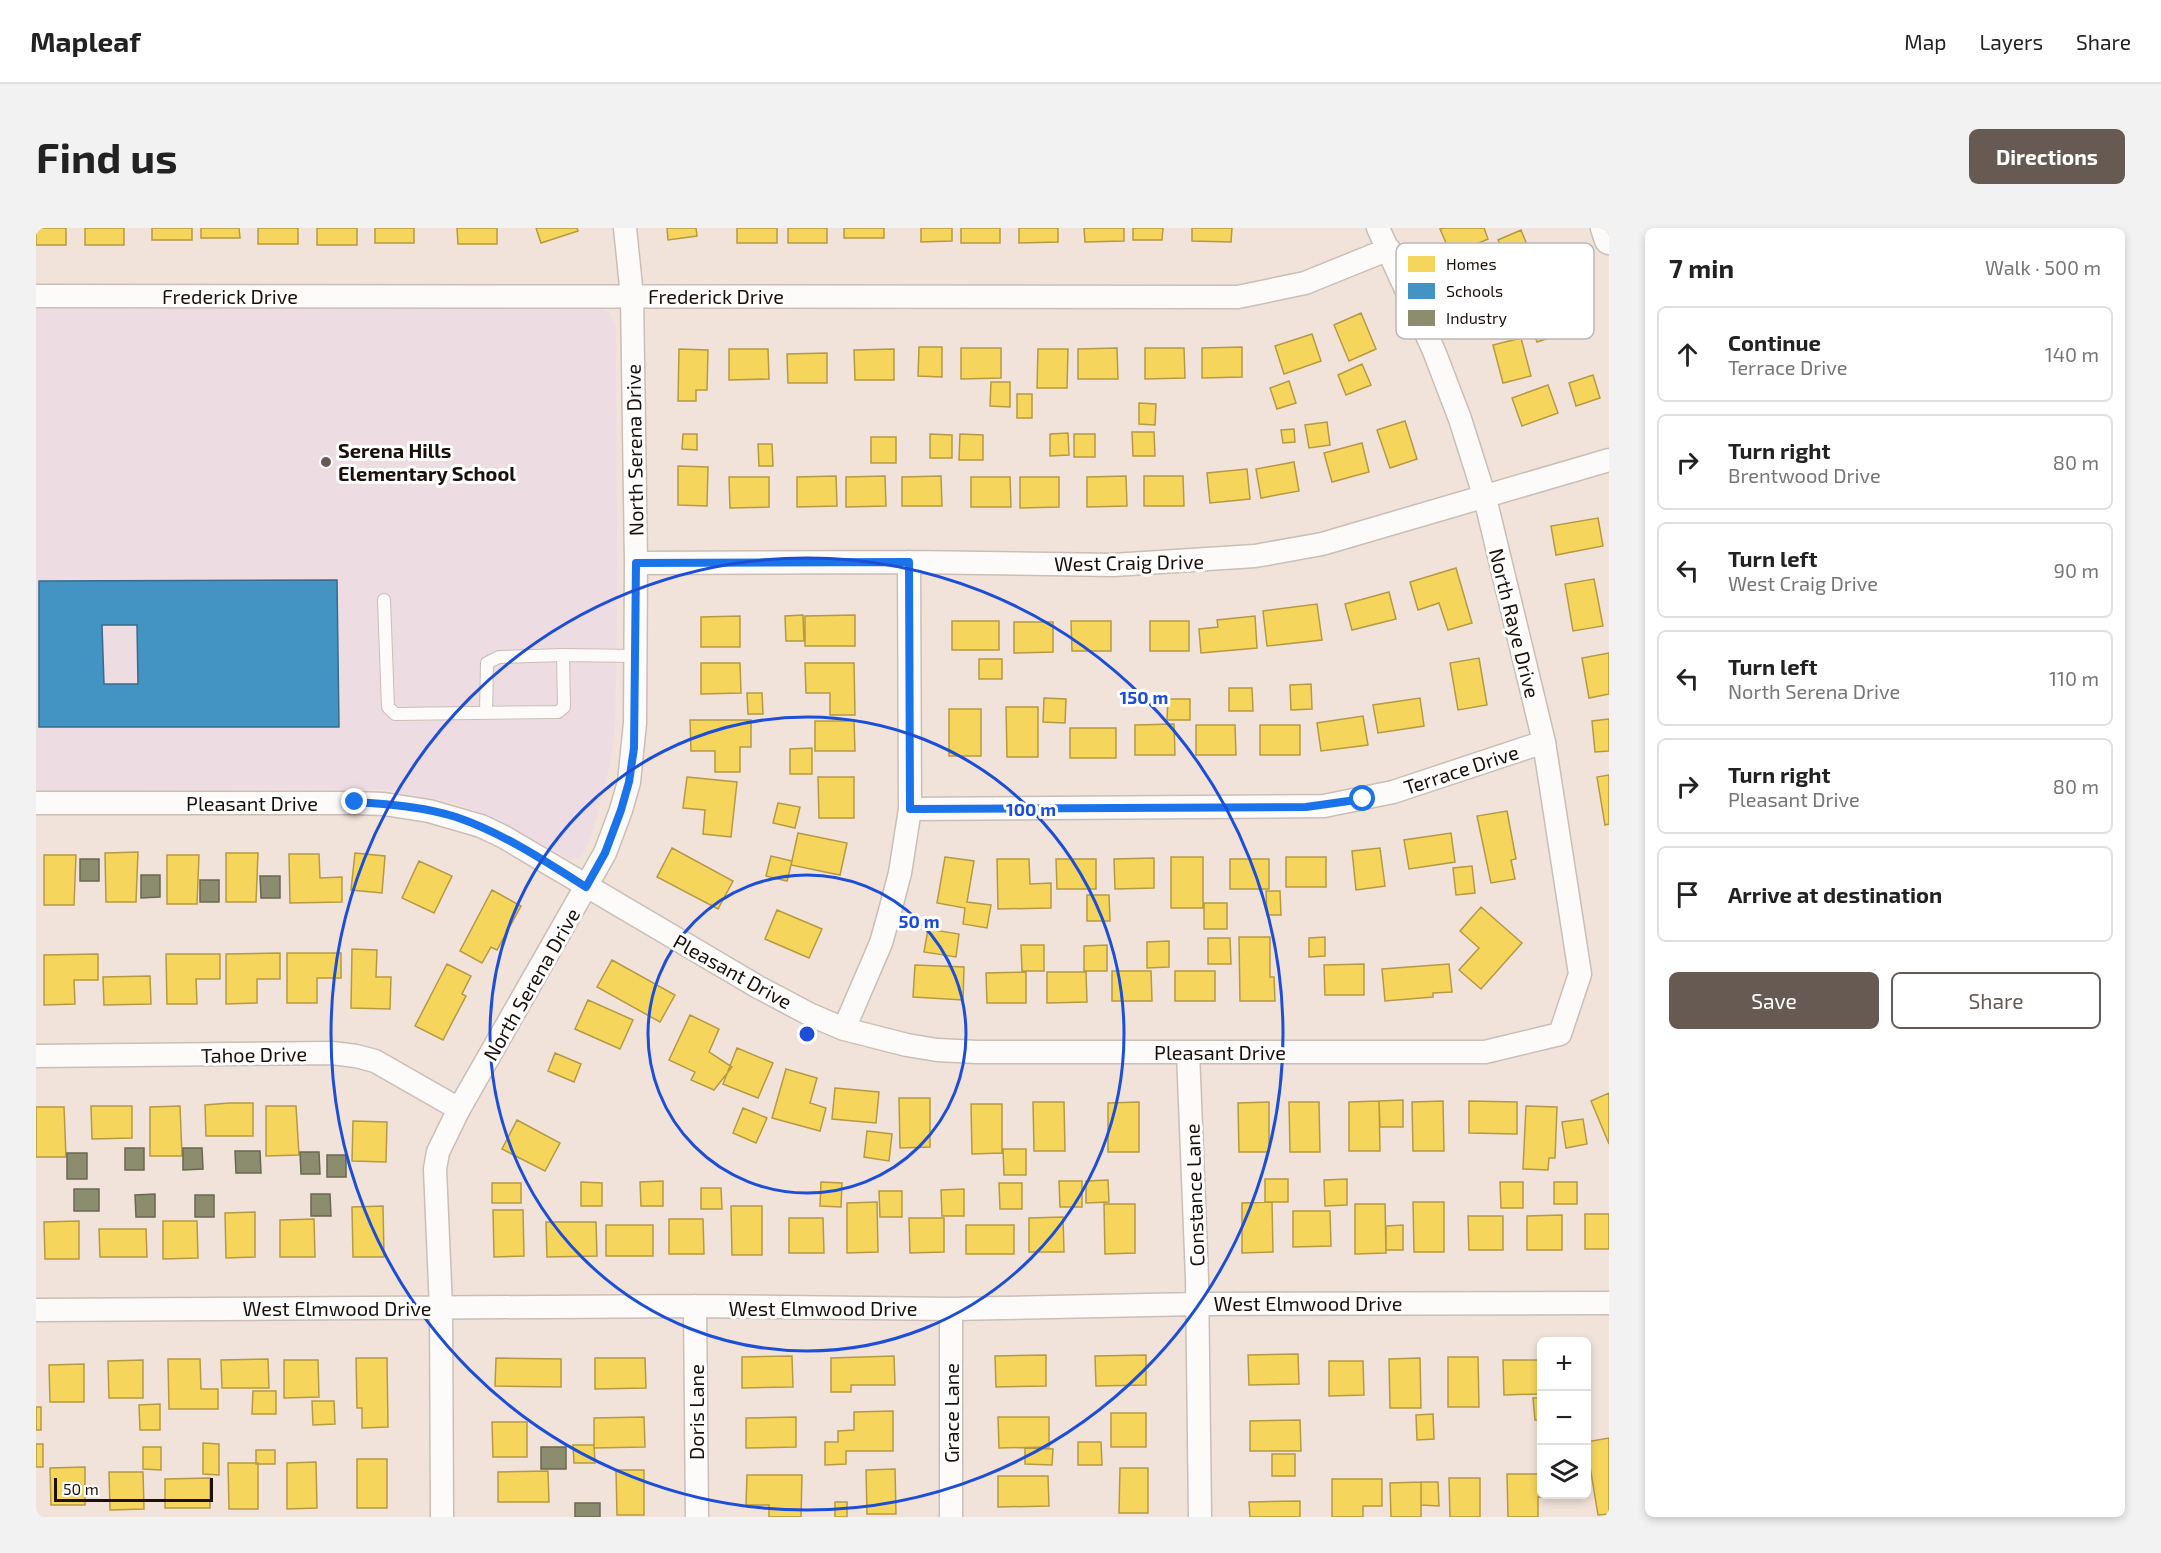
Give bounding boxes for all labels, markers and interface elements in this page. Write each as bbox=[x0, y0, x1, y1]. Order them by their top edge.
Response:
text: Mapleaf bbox=[30, 24, 141, 58]
text: Map bbox=[1904, 29, 1946, 54]
text: Layers bbox=[1979, 29, 2043, 54]
text: Share bbox=[2076, 29, 2131, 54]
button: Directions bbox=[1969, 129, 2125, 184]
text: Find us bbox=[36, 131, 178, 181]
legend bbox=[1396, 243, 1594, 339]
text: 7 min bbox=[1669, 252, 1734, 283]
text: Homes bbox=[1446, 254, 1497, 273]
text: Walk · 500 m bbox=[1985, 255, 2101, 279]
text: Schools bbox=[1446, 281, 1503, 300]
street label: Frederick Drive bbox=[162, 284, 298, 308]
street label: Frederick Drive bbox=[648, 284, 784, 308]
text: Industry bbox=[1446, 308, 1507, 327]
text: Continue bbox=[1728, 329, 1821, 355]
icon: ahead bbox=[1671, 338, 1704, 371]
text: 140 m bbox=[2045, 342, 2099, 366]
text: Terrace Drive bbox=[1728, 355, 1847, 379]
street label: North Serena Drive bbox=[620, 364, 648, 536]
text: Turn right bbox=[1728, 437, 1830, 463]
place label: Serena Hills Elementary School bbox=[338, 438, 516, 486]
icon: right bbox=[1671, 446, 1704, 479]
text: 80 m bbox=[2053, 450, 2099, 474]
marker: Serena Hills Elementary School bbox=[319, 455, 333, 469]
text: Brentwood Drive bbox=[1728, 463, 1881, 487]
text: Turn left bbox=[1728, 545, 1817, 571]
street label: North Raye Drive bbox=[1485, 546, 1545, 700]
street label: West Craig Drive bbox=[1054, 549, 1204, 575]
icon: left bbox=[1671, 554, 1704, 587]
text: 90 m bbox=[2054, 558, 2099, 582]
text: West Craig Drive bbox=[1728, 571, 1878, 595]
text: Turn left bbox=[1728, 653, 1817, 679]
icon: left bbox=[1671, 662, 1704, 695]
text: 110 m bbox=[2049, 666, 2099, 690]
text: North Serena Drive bbox=[1728, 679, 1900, 703]
text: 150 m bbox=[1120, 686, 1168, 708]
street label: Terrace Drive bbox=[1400, 739, 1522, 799]
text: Turn right bbox=[1728, 761, 1830, 787]
icon: right bbox=[1671, 770, 1704, 803]
text: 80 m bbox=[2053, 774, 2099, 798]
route start bbox=[1349, 785, 1375, 811]
text: Pleasant Drive bbox=[1728, 787, 1860, 811]
route end bbox=[341, 788, 367, 814]
street label: Pleasant Drive bbox=[186, 791, 318, 815]
text: 100 m bbox=[1006, 798, 1056, 820]
icon: arrive bbox=[1671, 878, 1704, 911]
text: Arrive at destination bbox=[1728, 881, 1942, 907]
street label: North Serena Drive bbox=[478, 903, 584, 1065]
text: 50 m bbox=[898, 910, 940, 932]
street label: Pleasant Drive bbox=[670, 929, 796, 1013]
button: Save bbox=[1669, 972, 1879, 1029]
button: Share bbox=[1891, 972, 2101, 1029]
centre of rings bbox=[797, 1024, 817, 1044]
street label: Pleasant Drive bbox=[1154, 1040, 1286, 1064]
street label: Tahoe Drive bbox=[201, 1041, 307, 1067]
street label: Constance Lane bbox=[1180, 1123, 1208, 1267]
street label: West Elmwood Drive bbox=[1214, 1291, 1402, 1315]
street label: West Elmwood Drive bbox=[243, 1296, 431, 1320]
street label: West Elmwood Drive bbox=[729, 1296, 917, 1320]
map controls bbox=[1537, 1337, 1591, 1499]
button: + bbox=[1537, 1337, 1591, 1391]
street label: Grace Lane bbox=[939, 1363, 963, 1463]
street label: Doris Lane bbox=[684, 1364, 708, 1460]
button: − bbox=[1537, 1391, 1591, 1445]
button: layers bbox=[1537, 1445, 1591, 1499]
scale bar bbox=[54, 1475, 213, 1502]
text: 50 m bbox=[63, 1479, 99, 1498]

